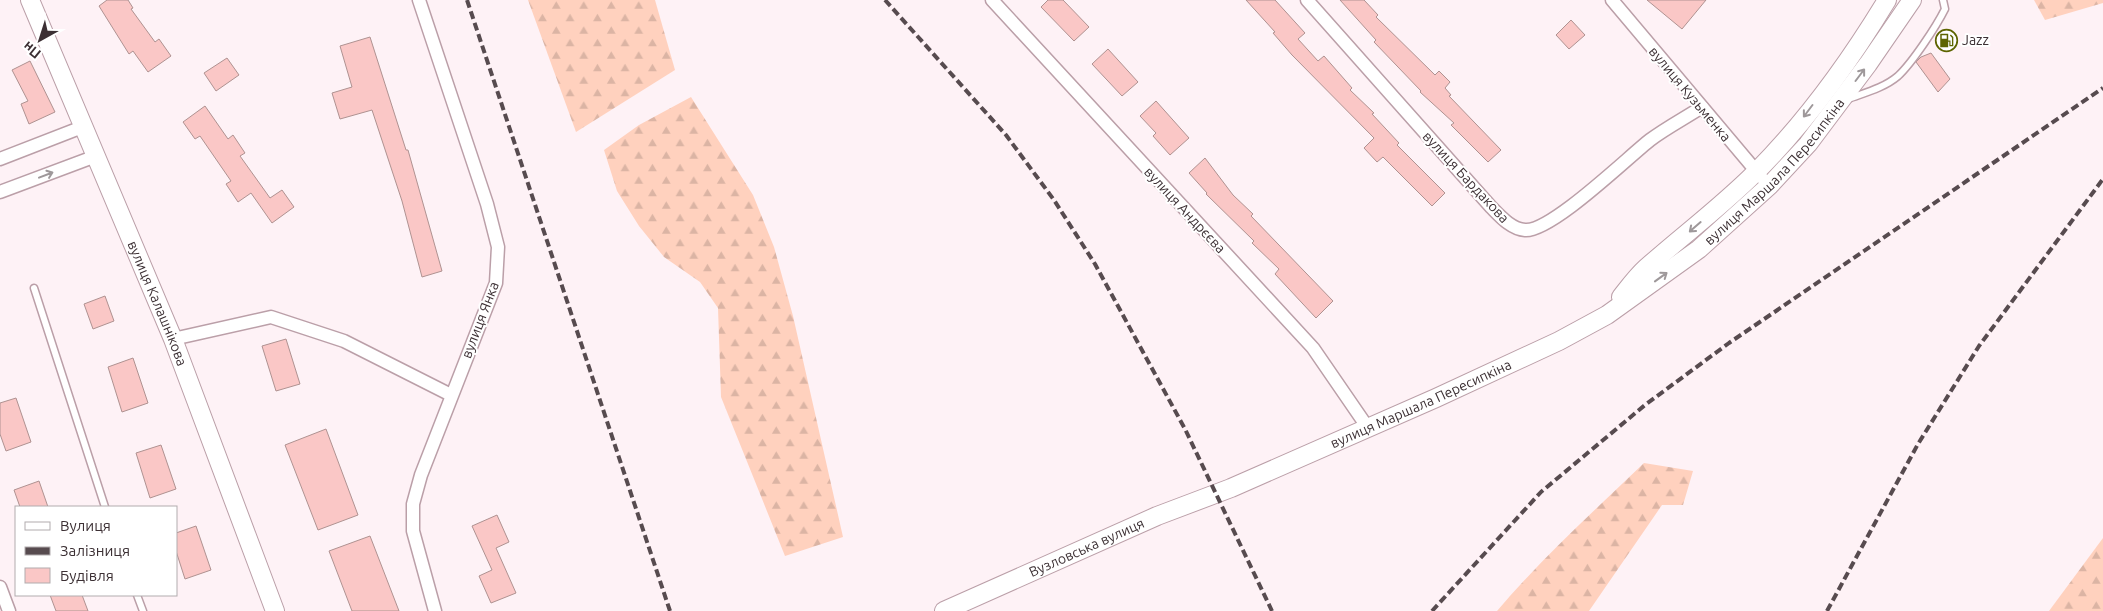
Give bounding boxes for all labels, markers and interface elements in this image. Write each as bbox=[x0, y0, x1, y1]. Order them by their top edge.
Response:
north arrow bbox=[15, 15, 65, 65]
fuel station icon: Jazz bbox=[1934, 28, 1958, 52]
place label: Jazz bbox=[1962, 32, 1989, 48]
text: Пн bbox=[20, 38, 44, 62]
street label: вулиця Кузьменка bbox=[1646, 43, 1734, 145]
one-way arrow bbox=[1855, 68, 1865, 82]
street label: вулиця Маршала Пересипкіна bbox=[1701, 95, 1848, 248]
one-way arrow bbox=[1803, 105, 1814, 118]
street label: вулиця Бардакова bbox=[1420, 128, 1512, 226]
street label: вулиця Андрєєва bbox=[1141, 164, 1229, 256]
one-way arrow bbox=[37, 170, 53, 179]
one-way arrow bbox=[1689, 222, 1702, 233]
street label: вулиця Калашнікова bbox=[124, 238, 190, 368]
one-way arrow bbox=[1654, 271, 1667, 282]
street label: вулиця Янка bbox=[458, 279, 502, 361]
street label: вулиця Маршала Пересипкіна bbox=[1328, 356, 1514, 451]
legend bbox=[15, 506, 178, 596]
street label: Вузловська вулиця bbox=[1026, 515, 1147, 580]
text: Вулиця bbox=[60, 517, 111, 534]
text: Залізниця bbox=[60, 542, 130, 559]
text: Будівля bbox=[60, 567, 114, 584]

